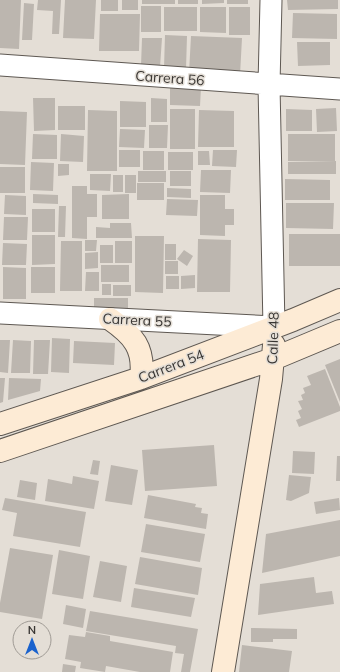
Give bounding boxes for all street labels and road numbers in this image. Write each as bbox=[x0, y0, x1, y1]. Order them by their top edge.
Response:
street label: Carrera 56 bbox=[135, 67, 205, 89]
street label: Carrera 55 bbox=[102, 309, 172, 331]
street label: Calle 48 bbox=[263, 311, 283, 365]
street label: Carrera 54 bbox=[135, 345, 207, 387]

